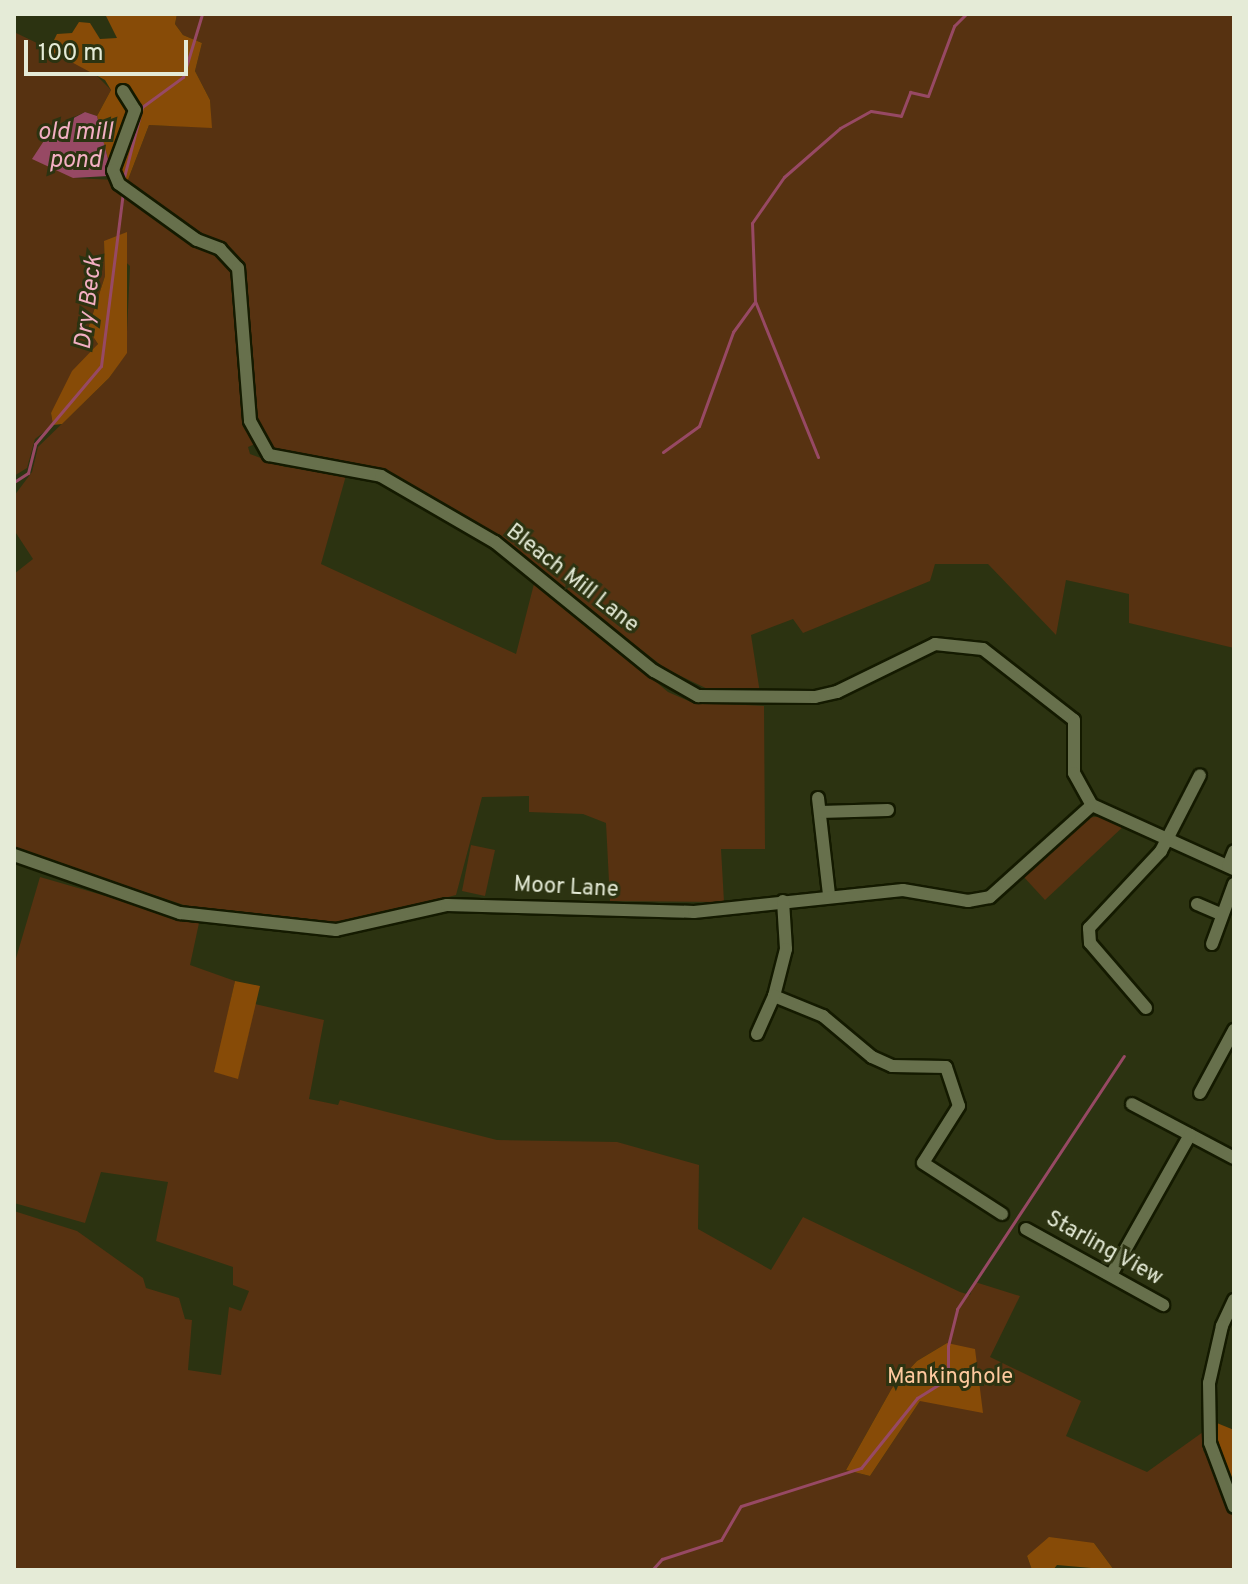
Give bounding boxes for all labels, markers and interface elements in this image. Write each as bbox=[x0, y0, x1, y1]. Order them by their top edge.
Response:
scale bar bbox=[28, 24, 192, 74]
text: 100 m bbox=[38, 39, 104, 69]
water label: old mill pond bbox=[37, 120, 113, 176]
water label: Dry Beck bbox=[70, 254, 110, 352]
street label: Bleach Mill Lane bbox=[500, 519, 644, 639]
street label: Moor Lane bbox=[513, 872, 619, 904]
street label: Starling View bbox=[1041, 1206, 1167, 1292]
park label: Mankinghole bbox=[887, 1365, 1013, 1391]

